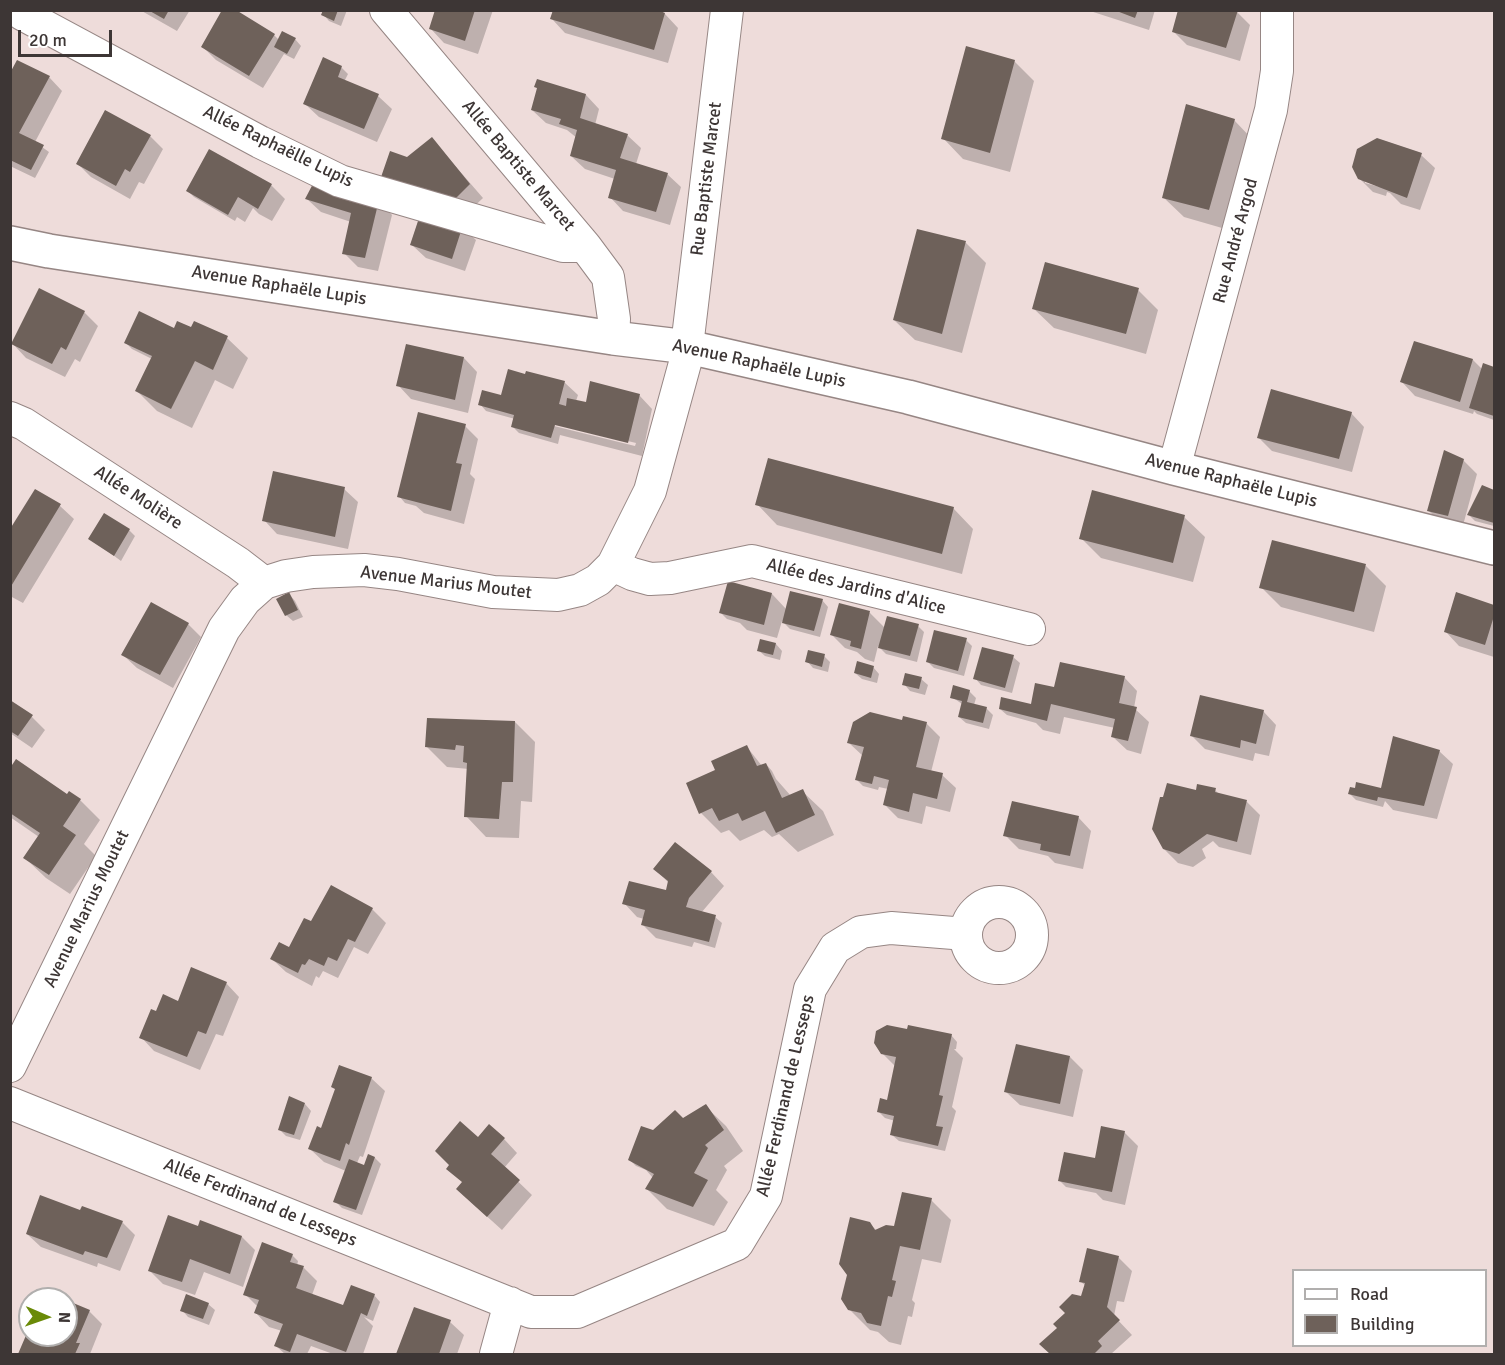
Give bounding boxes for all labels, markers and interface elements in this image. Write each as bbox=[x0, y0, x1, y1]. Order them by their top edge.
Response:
scale bar bbox=[21, 18, 116, 56]
text: 20 m bbox=[29, 29, 67, 51]
street label: Allée Baptiste Marcet bbox=[457, 96, 579, 236]
street label: Allée Raphaëlle Lupis bbox=[199, 101, 357, 193]
street label: Rue Baptiste Marcet bbox=[687, 101, 727, 257]
street label: Rue André Argod bbox=[1209, 176, 1263, 306]
street label: Avenue Raphaële Lupis bbox=[190, 262, 368, 310]
street label: Avenue Raphaële Lupis bbox=[670, 335, 848, 393]
street label: Avenue Raphaële Lupis bbox=[1143, 449, 1319, 513]
street label: Allée Molière bbox=[90, 461, 186, 535]
street label: Allée des Jardins d'Alice bbox=[764, 554, 948, 620]
street label: Avenue Marius Moutet bbox=[359, 562, 533, 604]
street label: Avenue Marius Moutet bbox=[39, 827, 135, 991]
street label: Allée Ferdinand de Lesseps bbox=[752, 993, 820, 1199]
street label: Allée Ferdinand de Lesseps bbox=[160, 1154, 360, 1252]
legend bbox=[1292, 1269, 1487, 1347]
text: Road bbox=[1350, 1283, 1389, 1305]
north arrow bbox=[18, 1287, 78, 1347]
text: N bbox=[54, 1312, 74, 1323]
text: Building bbox=[1350, 1313, 1414, 1335]

